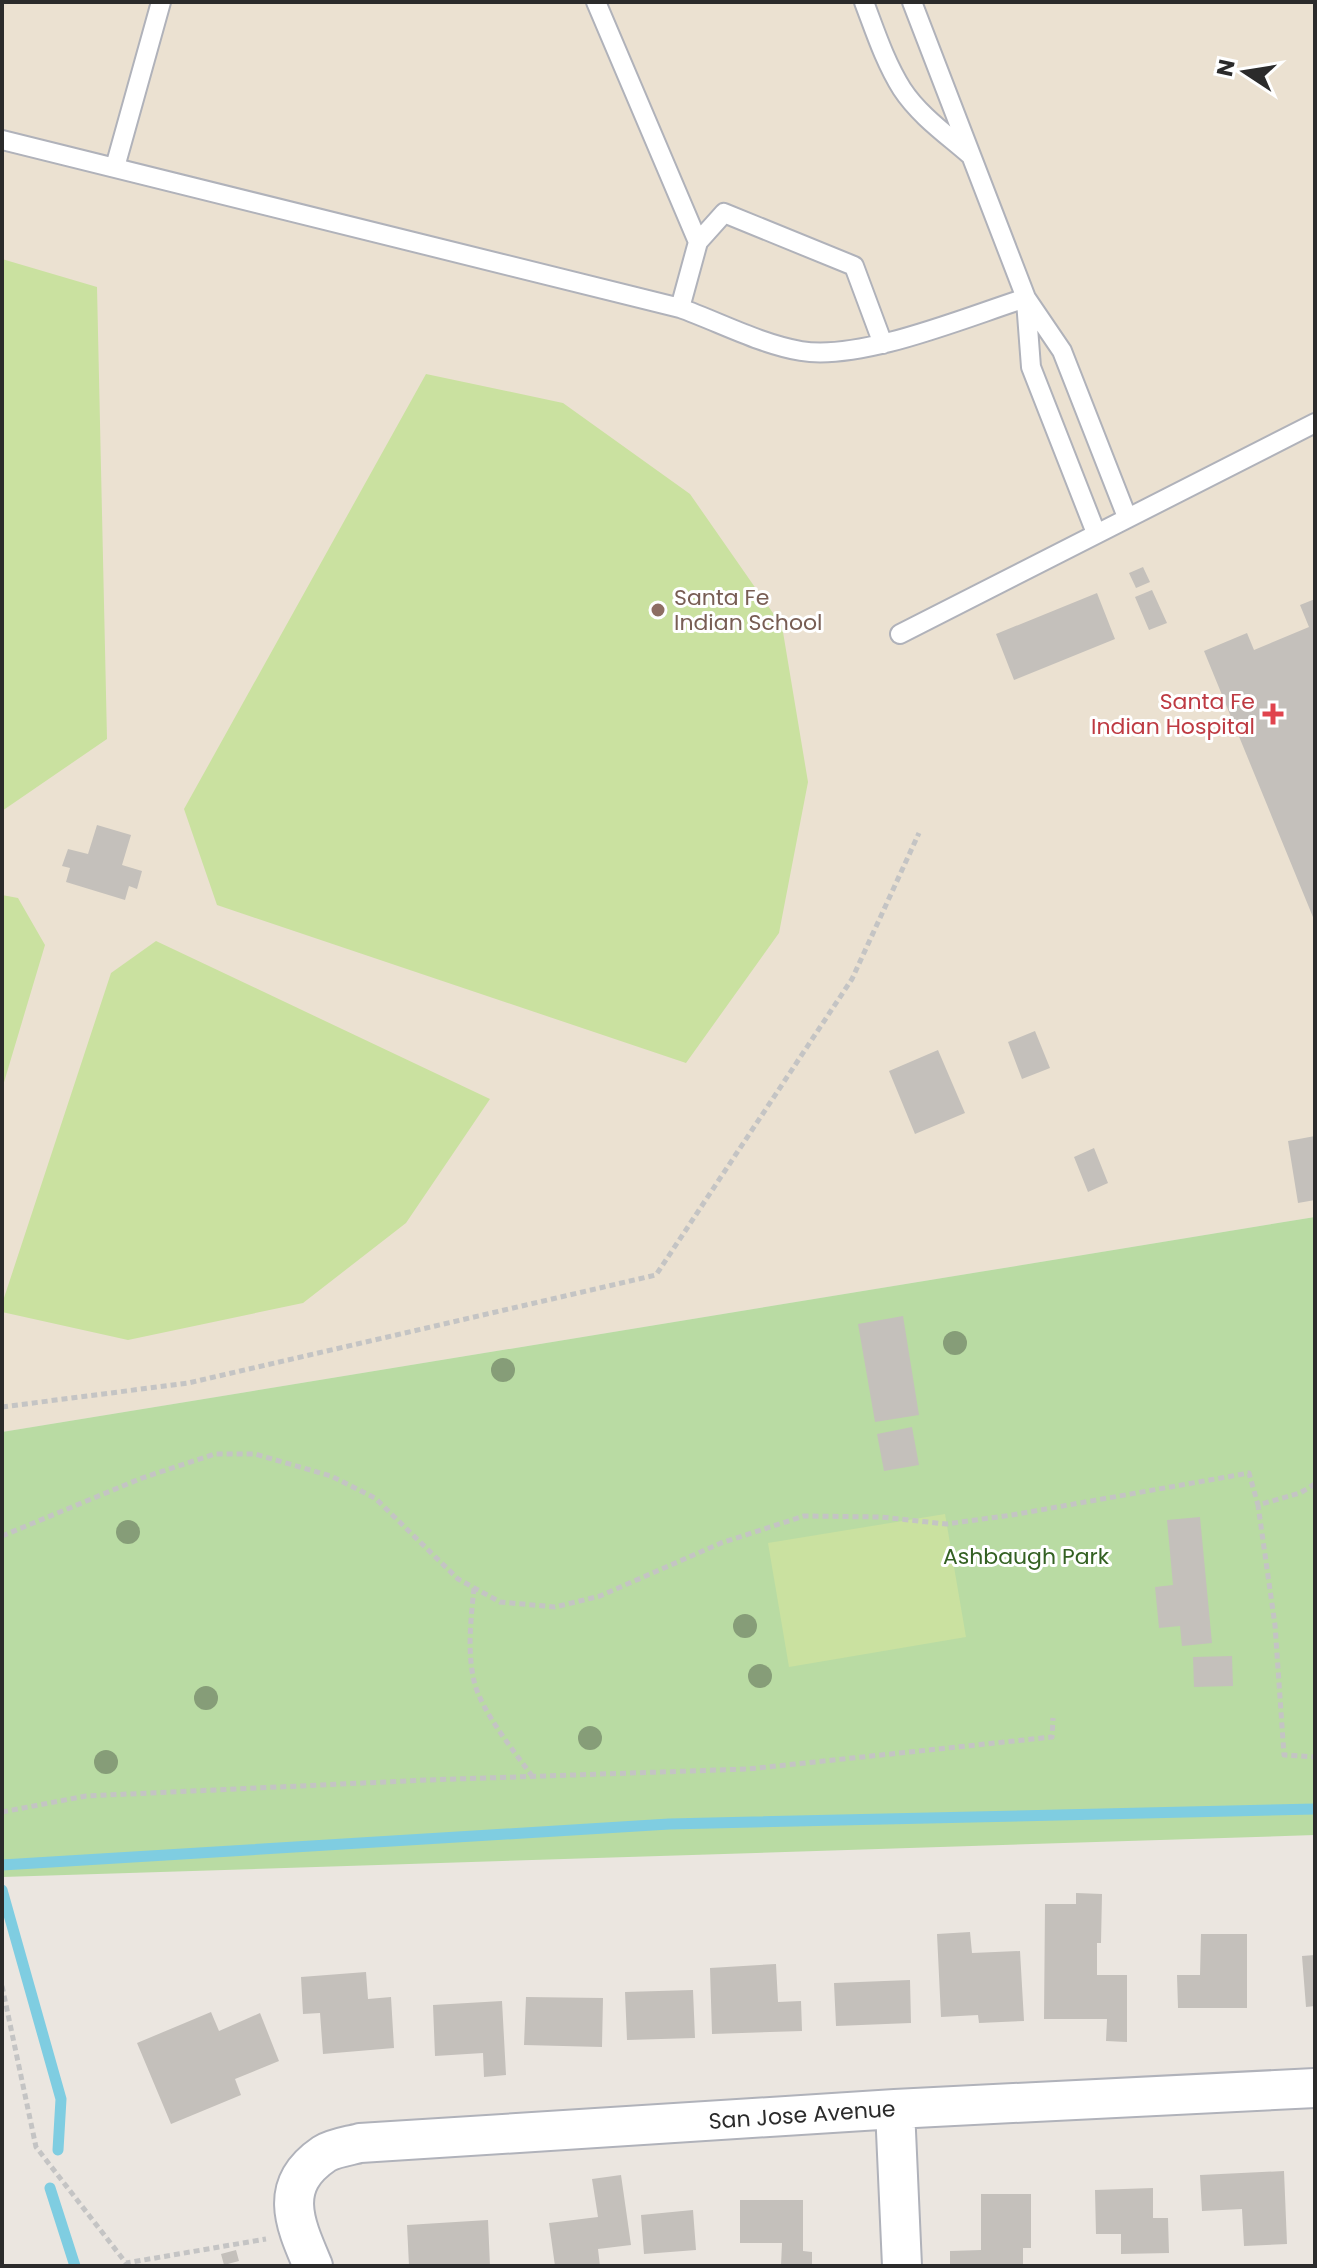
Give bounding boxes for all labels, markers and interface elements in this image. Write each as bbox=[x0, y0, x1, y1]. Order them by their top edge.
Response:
north arrow bbox=[1205, 32, 1285, 112]
text: N bbox=[1209, 57, 1243, 79]
place label: Santa Fe Indian School bbox=[674, 582, 823, 638]
marker: Santa Fe Indian School bbox=[649, 601, 667, 619]
place label: Santa Fe Indian Hospital bbox=[1091, 686, 1255, 742]
marker: Santa Fe Indian Hospital bbox=[1262, 703, 1284, 725]
park label: Ashbaugh Park bbox=[943, 1541, 1110, 1572]
street label: San Jose Avenue bbox=[708, 2093, 896, 2137]

